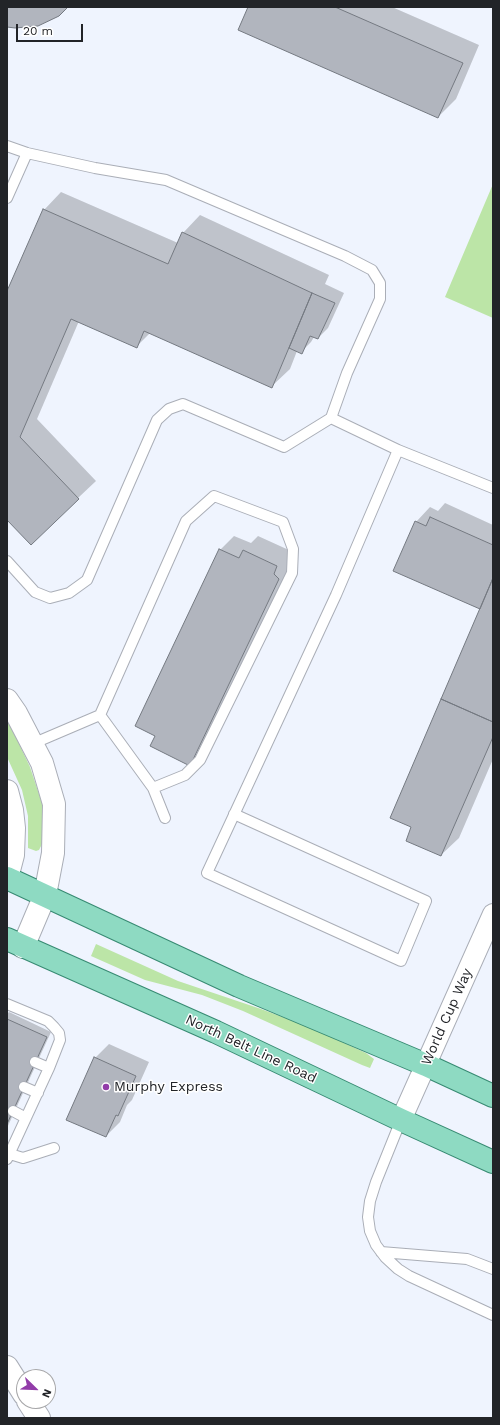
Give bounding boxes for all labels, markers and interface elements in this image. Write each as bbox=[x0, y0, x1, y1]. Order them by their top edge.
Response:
scale bar bbox=[18, 16, 85, 42]
text: 20 m bbox=[23, 24, 53, 38]
street label: World Cup Way bbox=[418, 966, 476, 1068]
street label: North Belt Line Road bbox=[183, 1011, 319, 1087]
place label: Murphy Express bbox=[114, 1079, 223, 1095]
marker: Murphy Express bbox=[101, 1082, 111, 1092]
north arrow bbox=[16, 1369, 56, 1409]
text: N bbox=[39, 1387, 54, 1400]

